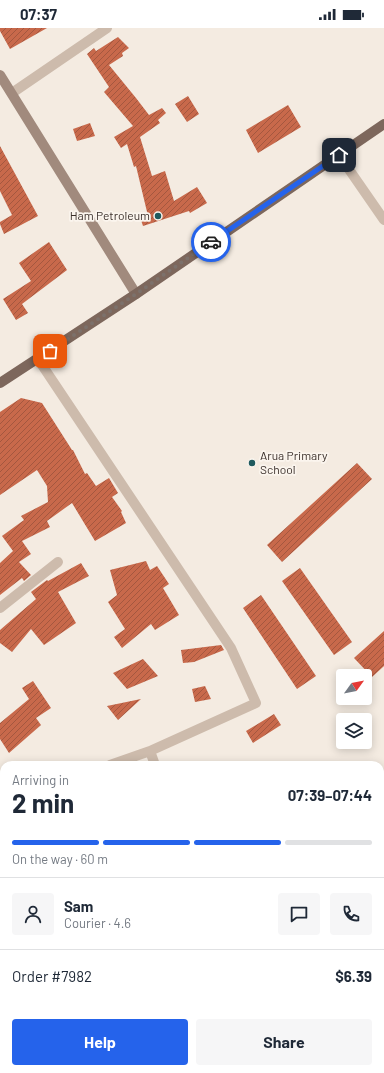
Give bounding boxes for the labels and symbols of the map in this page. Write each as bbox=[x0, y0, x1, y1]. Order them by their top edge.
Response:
pin bbox=[322, 138, 356, 172]
place label: Ham Petroleum bbox=[70, 208, 150, 222]
marker: Ham Petroleum bbox=[153, 211, 163, 221]
courier bbox=[191, 222, 231, 262]
pin bbox=[33, 334, 67, 368]
place label: Arua Primary School bbox=[260, 448, 328, 476]
marker: Arua Primary School bbox=[247, 458, 257, 468]
north arrow bbox=[336, 669, 372, 705]

